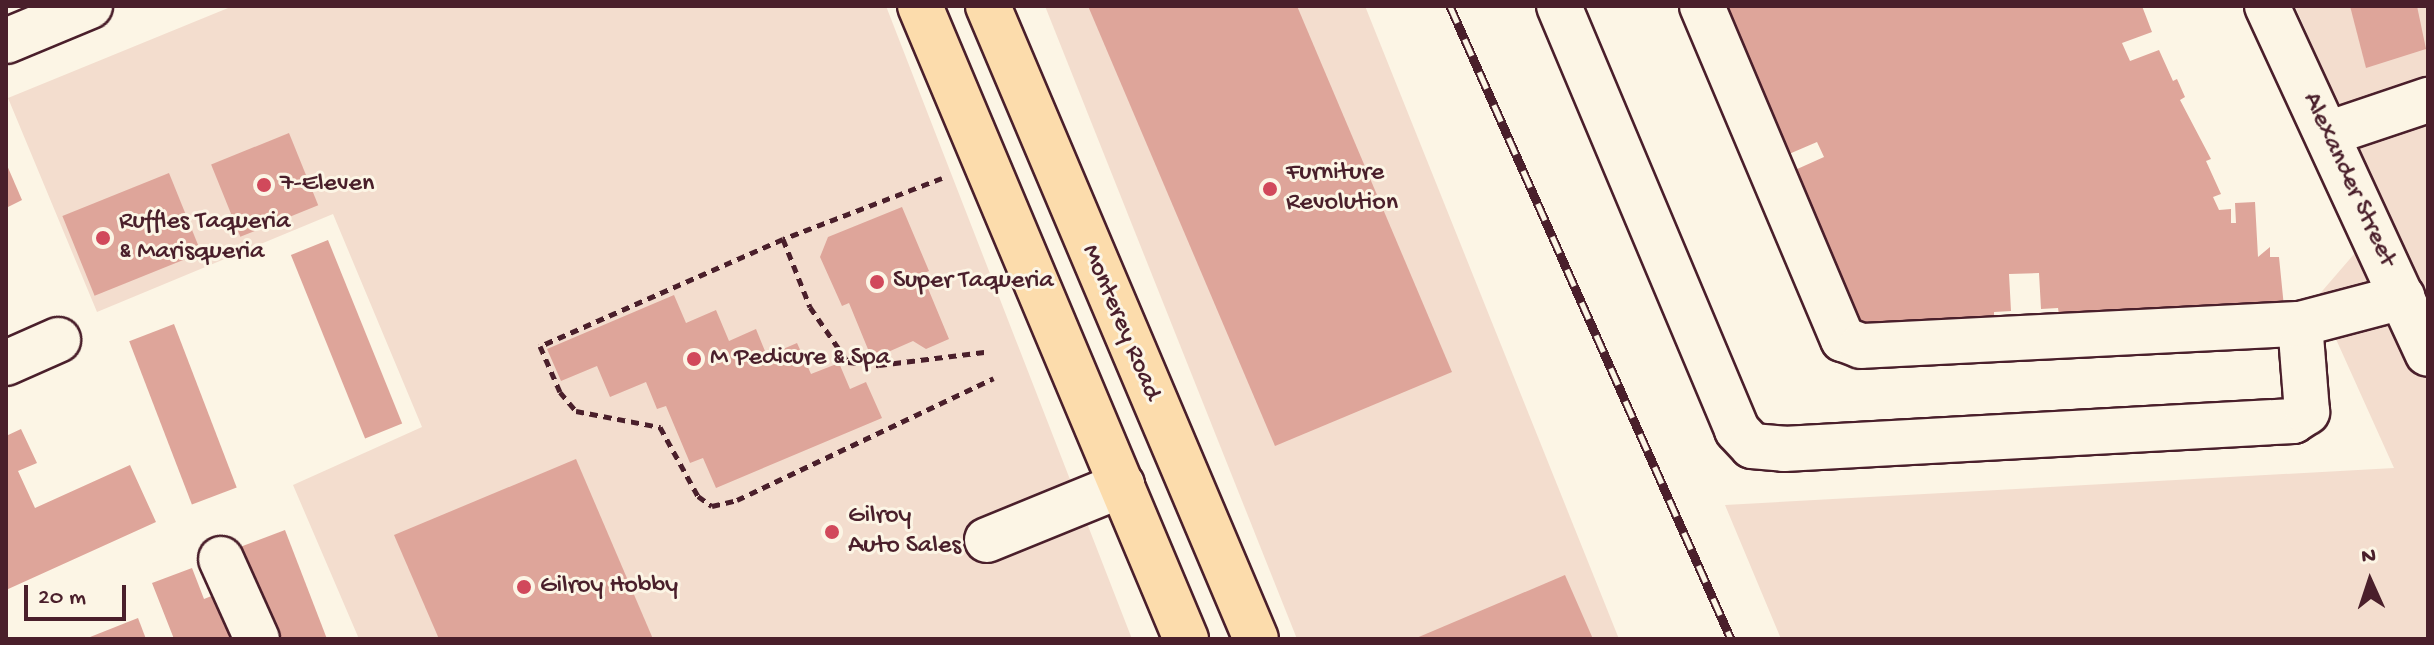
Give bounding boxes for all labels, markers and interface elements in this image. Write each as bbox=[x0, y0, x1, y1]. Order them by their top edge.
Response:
street label: Alexander Street bbox=[2294, 88, 2402, 272]
place label: Furniture Revolution bbox=[1286, 158, 1398, 220]
place label: 7-Eleven bbox=[280, 169, 374, 201]
marker: 7-Eleven bbox=[255, 176, 273, 194]
marker: Furniture Revolution bbox=[1261, 180, 1279, 198]
place label: Ruffles Taqueria & Marisqueria bbox=[119, 207, 290, 268]
marker: Ruffles Taqueria & Marisqueria bbox=[94, 229, 112, 247]
street label: Monterey Road bbox=[1073, 240, 1167, 406]
place label: Super Taqueria bbox=[893, 266, 1054, 298]
marker: Super Taqueria bbox=[868, 273, 886, 291]
place label: M Pedicure & Spa bbox=[710, 343, 890, 375]
marker: M Pedicure & Spa bbox=[685, 350, 703, 368]
place label: Gilroy Auto Sales bbox=[848, 501, 961, 562]
marker: Gilroy Auto Sales bbox=[823, 523, 841, 541]
north arrow bbox=[2330, 541, 2410, 621]
text: N bbox=[2361, 544, 2377, 570]
scale bar bbox=[28, 569, 130, 619]
place label: Gilroy Hobby bbox=[540, 571, 678, 603]
marker: Gilroy Hobby bbox=[515, 578, 533, 596]
text: 20 m bbox=[38, 584, 86, 613]

